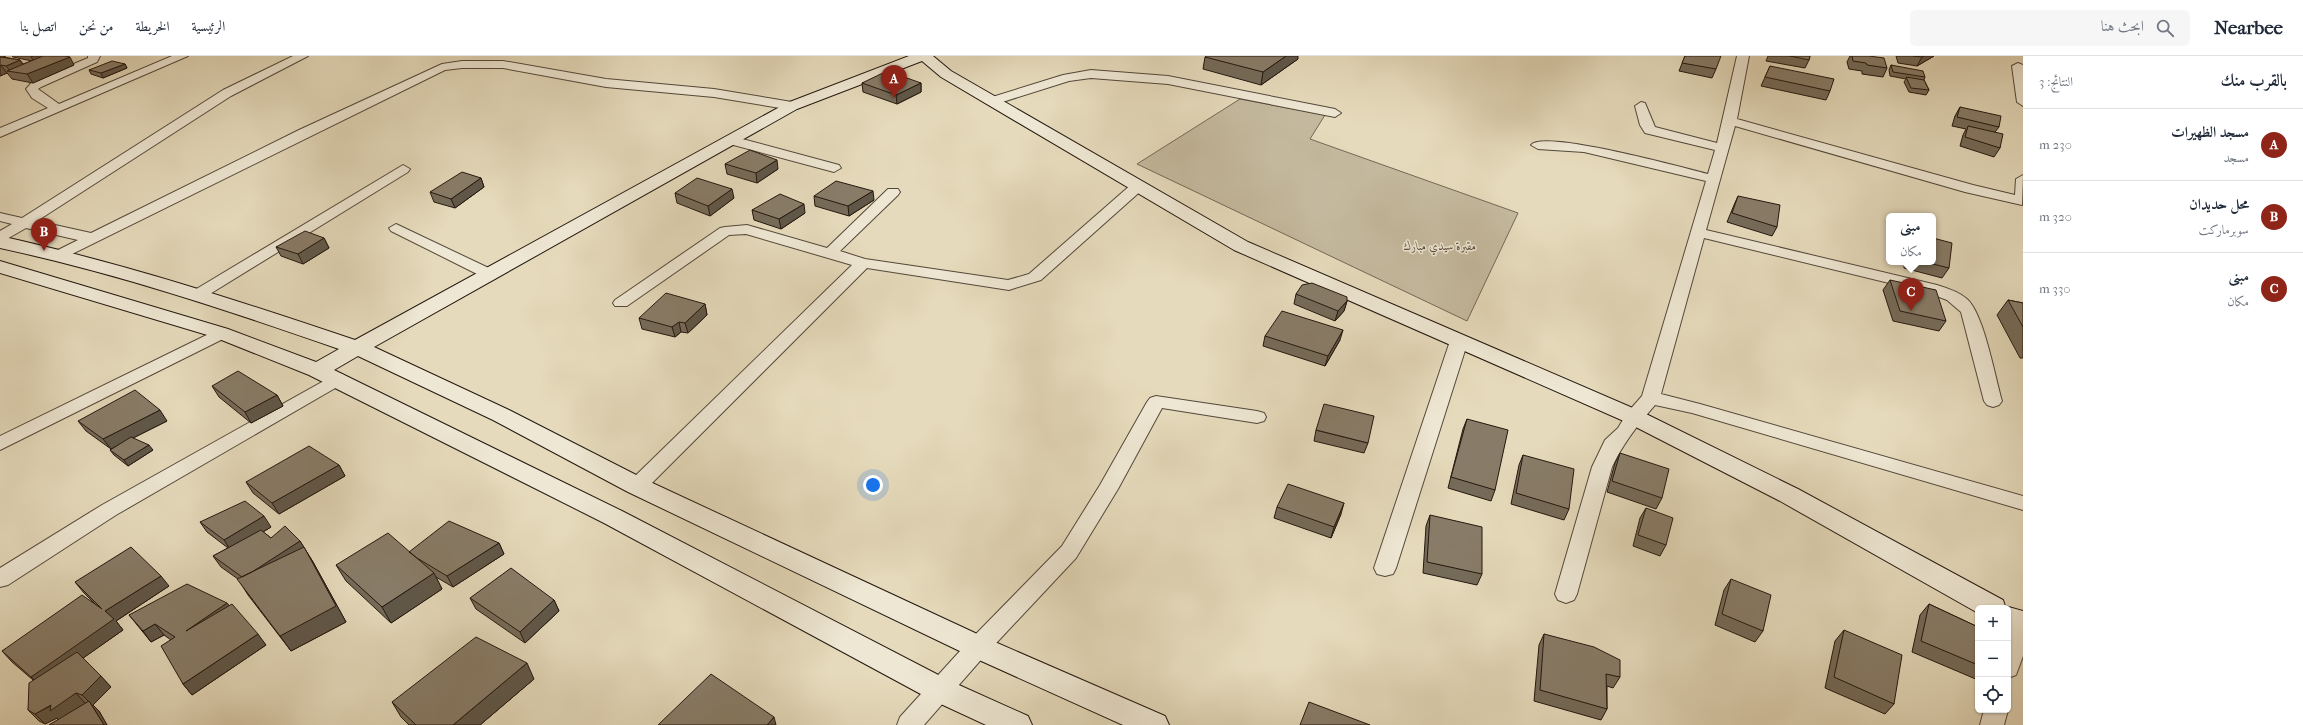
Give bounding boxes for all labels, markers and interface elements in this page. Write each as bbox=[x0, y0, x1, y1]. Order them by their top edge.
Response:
search box bbox=[1910, 10, 2190, 46]
text: ابحث هنا bbox=[2101, 17, 2144, 35]
icon: search bbox=[2154, 17, 2176, 39]
text: Nearbee bbox=[2214, 17, 2283, 39]
text: اتصل بنا bbox=[20, 18, 57, 35]
text: من نحن bbox=[79, 18, 114, 35]
text: الخريطة bbox=[136, 18, 170, 35]
text: الرئيسية bbox=[192, 18, 225, 35]
pin: A bbox=[881, 65, 907, 98]
text: بالقرب منك bbox=[2221, 70, 2287, 90]
text: النتائج: 3 bbox=[2039, 74, 2073, 89]
text: مسجد الظهيرات bbox=[2171, 123, 2249, 141]
text: 230 m bbox=[2039, 137, 2072, 152]
text: A bbox=[2270, 137, 2278, 152]
text: مسجد bbox=[2223, 150, 2249, 165]
text: محل حديدان bbox=[2189, 195, 2249, 213]
text: 320 m bbox=[2039, 209, 2072, 224]
text: B bbox=[2270, 209, 2278, 224]
popup bbox=[1886, 213, 1936, 265]
text: مبنى bbox=[1900, 217, 1921, 235]
pin: B bbox=[31, 218, 57, 251]
text: سوبرماركت bbox=[2199, 222, 2249, 237]
park label: مقبرة سيدي مبارك bbox=[1403, 239, 1477, 256]
text: مكان bbox=[1900, 244, 1922, 259]
text: مبنى bbox=[2229, 267, 2249, 285]
pin: C bbox=[1898, 278, 1924, 311]
text: 330 m bbox=[2039, 281, 2070, 296]
text: C bbox=[2270, 281, 2278, 296]
text: مكان bbox=[2227, 294, 2249, 309]
your location bbox=[863, 475, 883, 495]
map controls bbox=[1975, 605, 2011, 713]
button: + bbox=[1975, 605, 2011, 641]
button: − bbox=[1975, 641, 2011, 677]
button: locate bbox=[1975, 677, 2011, 713]

